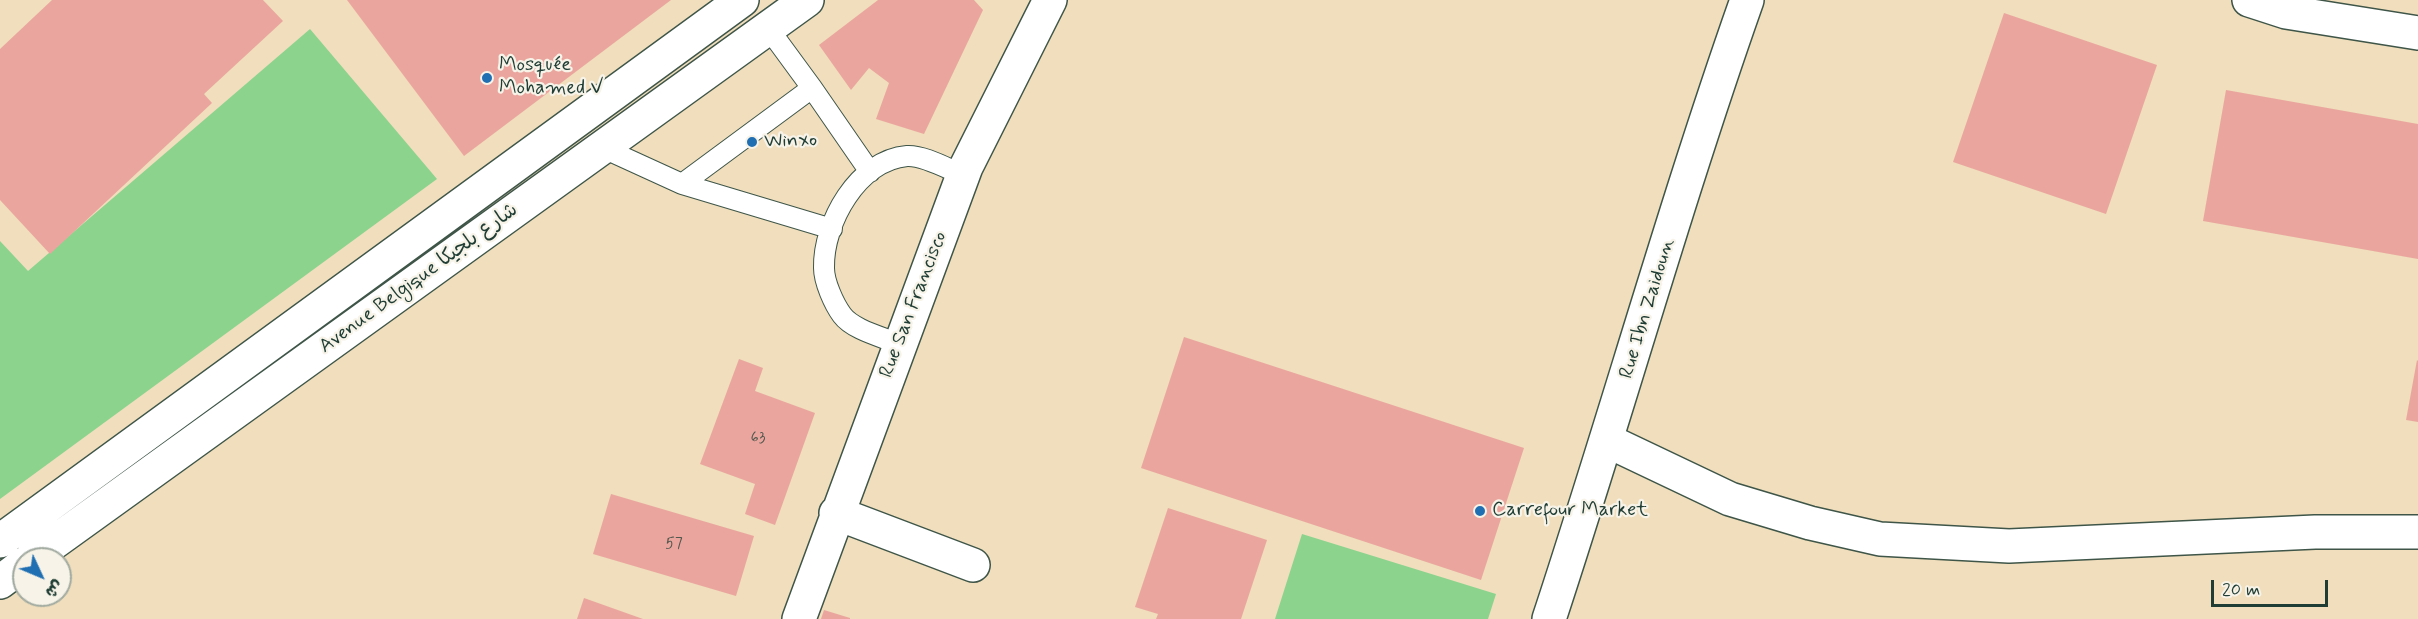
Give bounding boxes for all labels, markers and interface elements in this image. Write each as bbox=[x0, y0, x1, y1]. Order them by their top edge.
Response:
place label: Mosquée Mohamed V bbox=[499, 54, 603, 101]
marker: Mosquée Mohamed V bbox=[480, 71, 494, 85]
place label: Winxo bbox=[764, 130, 817, 154]
marker: Winxo bbox=[745, 135, 759, 149]
street label: Avenue Belgique شارع بلجيكا bbox=[315, 199, 523, 359]
street label: Rue San Francisco bbox=[875, 228, 953, 382]
street label: Rue Ibn Zaidoun bbox=[1615, 236, 1681, 382]
house number: 63 bbox=[751, 429, 765, 449]
place label: Carrefour Market bbox=[1492, 499, 1648, 523]
marker: Carrefour Market bbox=[1473, 504, 1487, 518]
house number: 57 bbox=[665, 535, 683, 555]
north arrow bbox=[12, 547, 72, 607]
scale bar bbox=[2214, 568, 2331, 606]
text: ش bbox=[40, 575, 68, 602]
text: 20 m bbox=[2222, 578, 2260, 602]

